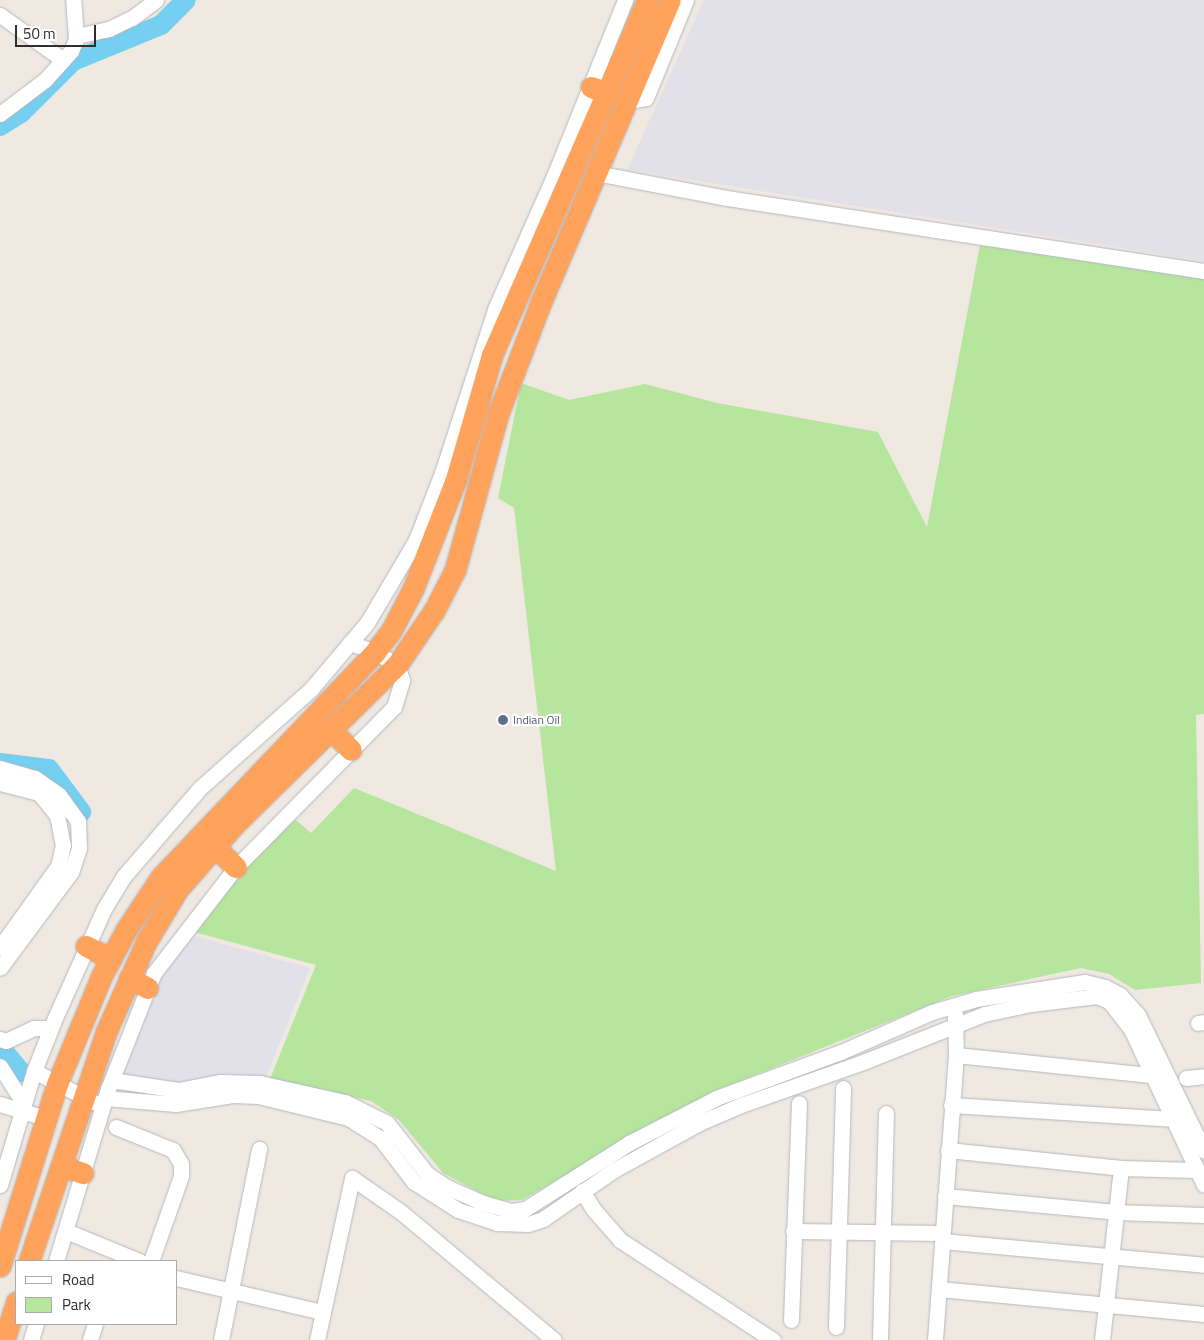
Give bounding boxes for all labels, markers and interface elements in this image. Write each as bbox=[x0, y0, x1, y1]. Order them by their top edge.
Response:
scale bar bbox=[18, 15, 99, 47]
text: 50 m bbox=[23, 22, 56, 45]
place label: Indian Oil bbox=[513, 713, 560, 727]
marker: Indian Oil bbox=[497, 714, 509, 726]
legend bbox=[15, 1260, 178, 1325]
text: Road bbox=[62, 1268, 94, 1291]
text: Park bbox=[62, 1293, 91, 1316]

